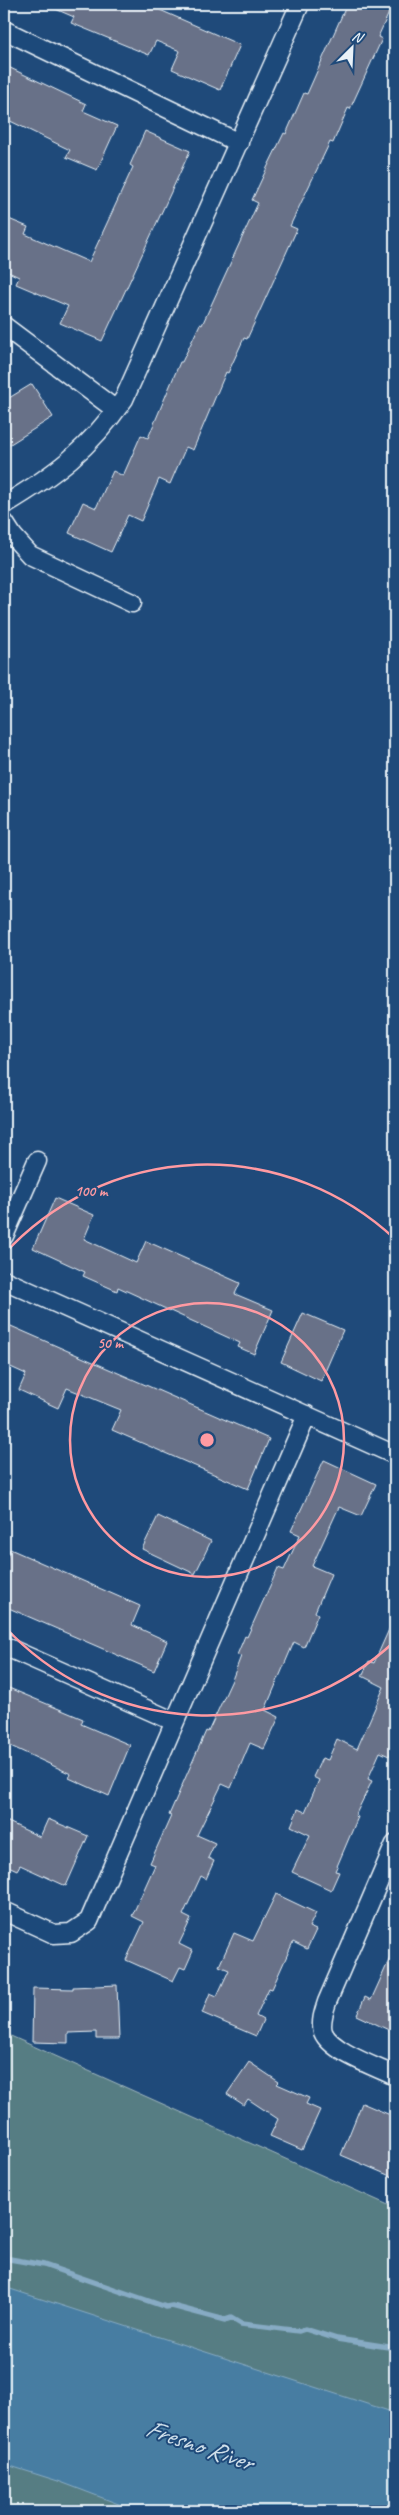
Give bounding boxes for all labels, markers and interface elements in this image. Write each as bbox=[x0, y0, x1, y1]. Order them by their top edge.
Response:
north arrow bbox=[326, 22, 376, 72]
text: N bbox=[350, 27, 367, 47]
text: 100 m bbox=[75, 1182, 109, 1201]
text: 50 m bbox=[97, 1334, 124, 1353]
centre of rings bbox=[198, 1431, 216, 1449]
water label: Fresno River bbox=[141, 2411, 260, 2480]

